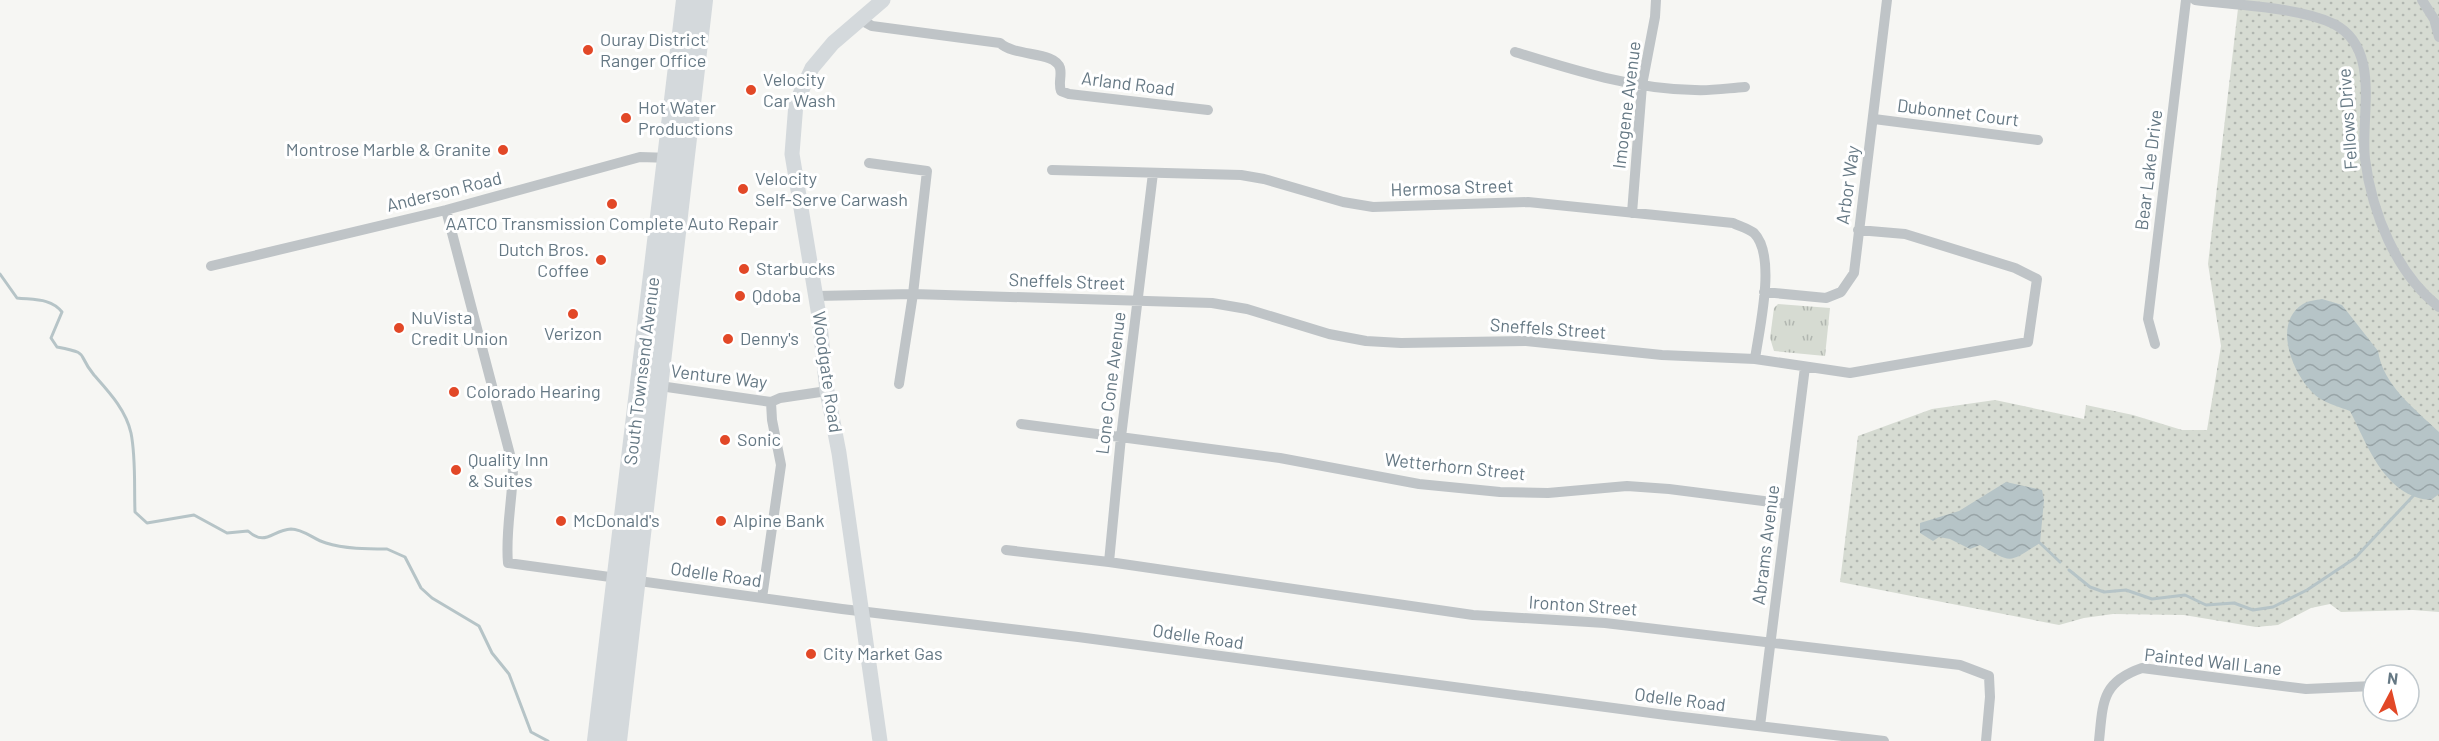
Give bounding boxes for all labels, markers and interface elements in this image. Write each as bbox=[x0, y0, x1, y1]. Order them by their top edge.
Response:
place label: Ouray District Ranger Office bbox=[600, 28, 706, 71]
street label: Imogene Avenue bbox=[1607, 40, 1645, 170]
marker: Ouray District Ranger Office bbox=[581, 43, 595, 57]
street label: Arland Road bbox=[1080, 66, 1176, 100]
place label: Velocity Car Wash bbox=[763, 68, 836, 111]
street label: Fellows Drive bbox=[2332, 68, 2362, 171]
marker: Velocity Car Wash bbox=[744, 83, 758, 97]
street label: Dubonnet Court bbox=[1896, 94, 2020, 130]
place label: Hot Water Productions bbox=[638, 96, 733, 139]
street label: Bear Lake Drive bbox=[2130, 108, 2166, 232]
marker: Hot Water Productions bbox=[619, 111, 633, 125]
place label: Montrose Marble & Granite bbox=[286, 138, 491, 160]
marker: Montrose Marble & Granite bbox=[496, 143, 510, 157]
street label: Arbor Way bbox=[1831, 144, 1863, 226]
street label: Anderson Road bbox=[384, 166, 504, 216]
place label: Velocity Self-Serve Carwash bbox=[755, 167, 908, 210]
street label: Hermosa Street bbox=[1390, 174, 1514, 200]
marker: Velocity Self-Serve Carwash bbox=[736, 182, 750, 196]
marker: AATCO Transmission Complete Auto Repair bbox=[605, 197, 619, 211]
place label: AATCO Transmission Complete Auto Repair bbox=[445, 212, 779, 234]
place label: Dutch Bros. Coffee bbox=[498, 238, 589, 281]
marker: Dutch Bros. Coffee bbox=[594, 253, 608, 267]
place label: Starbucks bbox=[756, 257, 835, 279]
marker: Starbucks bbox=[737, 262, 751, 276]
street label: Sneffels Street bbox=[1008, 268, 1126, 294]
street label: South Townsend Avenue bbox=[619, 276, 663, 466]
place label: Qdoba bbox=[752, 284, 801, 306]
marker: Qdoba bbox=[733, 289, 747, 303]
place label: NuVista Credit Union bbox=[411, 306, 508, 349]
marker: Verizon bbox=[566, 307, 580, 321]
street label: Woodgate Road bbox=[809, 310, 847, 434]
street label: Lone Cone Avenue bbox=[1090, 310, 1130, 455]
street label: Sneffels Street bbox=[1489, 313, 1607, 343]
marker: NuVista Credit Union bbox=[392, 321, 406, 335]
place label: Verizon bbox=[544, 322, 602, 344]
place label: Denny's bbox=[740, 327, 799, 349]
marker: Denny's bbox=[721, 332, 735, 346]
street label: Venture Way bbox=[670, 359, 769, 393]
place label: Colorado Hearing bbox=[466, 380, 601, 402]
marker: Colorado Hearing bbox=[447, 385, 461, 399]
place label: Sonic bbox=[737, 428, 781, 450]
marker: Sonic bbox=[718, 433, 732, 447]
place label: Quality Inn & Suites bbox=[468, 448, 548, 491]
street label: Wetterhorn Street bbox=[1383, 448, 1527, 484]
marker: Quality Inn & Suites bbox=[449, 463, 463, 477]
street label: Abrams Avenue bbox=[1747, 484, 1783, 606]
place label: McDonald's bbox=[573, 509, 660, 531]
place label: Alpine Bank bbox=[733, 509, 824, 531]
marker: McDonald's bbox=[554, 514, 568, 528]
marker: Alpine Bank bbox=[714, 514, 728, 528]
street label: Odelle Road bbox=[669, 557, 763, 591]
street label: Ironton Street bbox=[1528, 590, 1638, 620]
street label: Odelle Road bbox=[1151, 619, 1245, 653]
place label: City Market Gas bbox=[823, 642, 943, 664]
street label: Painted Wall Lane bbox=[2143, 643, 2283, 679]
marker: City Market Gas bbox=[804, 647, 818, 661]
north arrow bbox=[2361, 663, 2421, 723]
text: N bbox=[2386, 668, 2399, 688]
street label: Odelle Road bbox=[1633, 682, 1727, 716]

